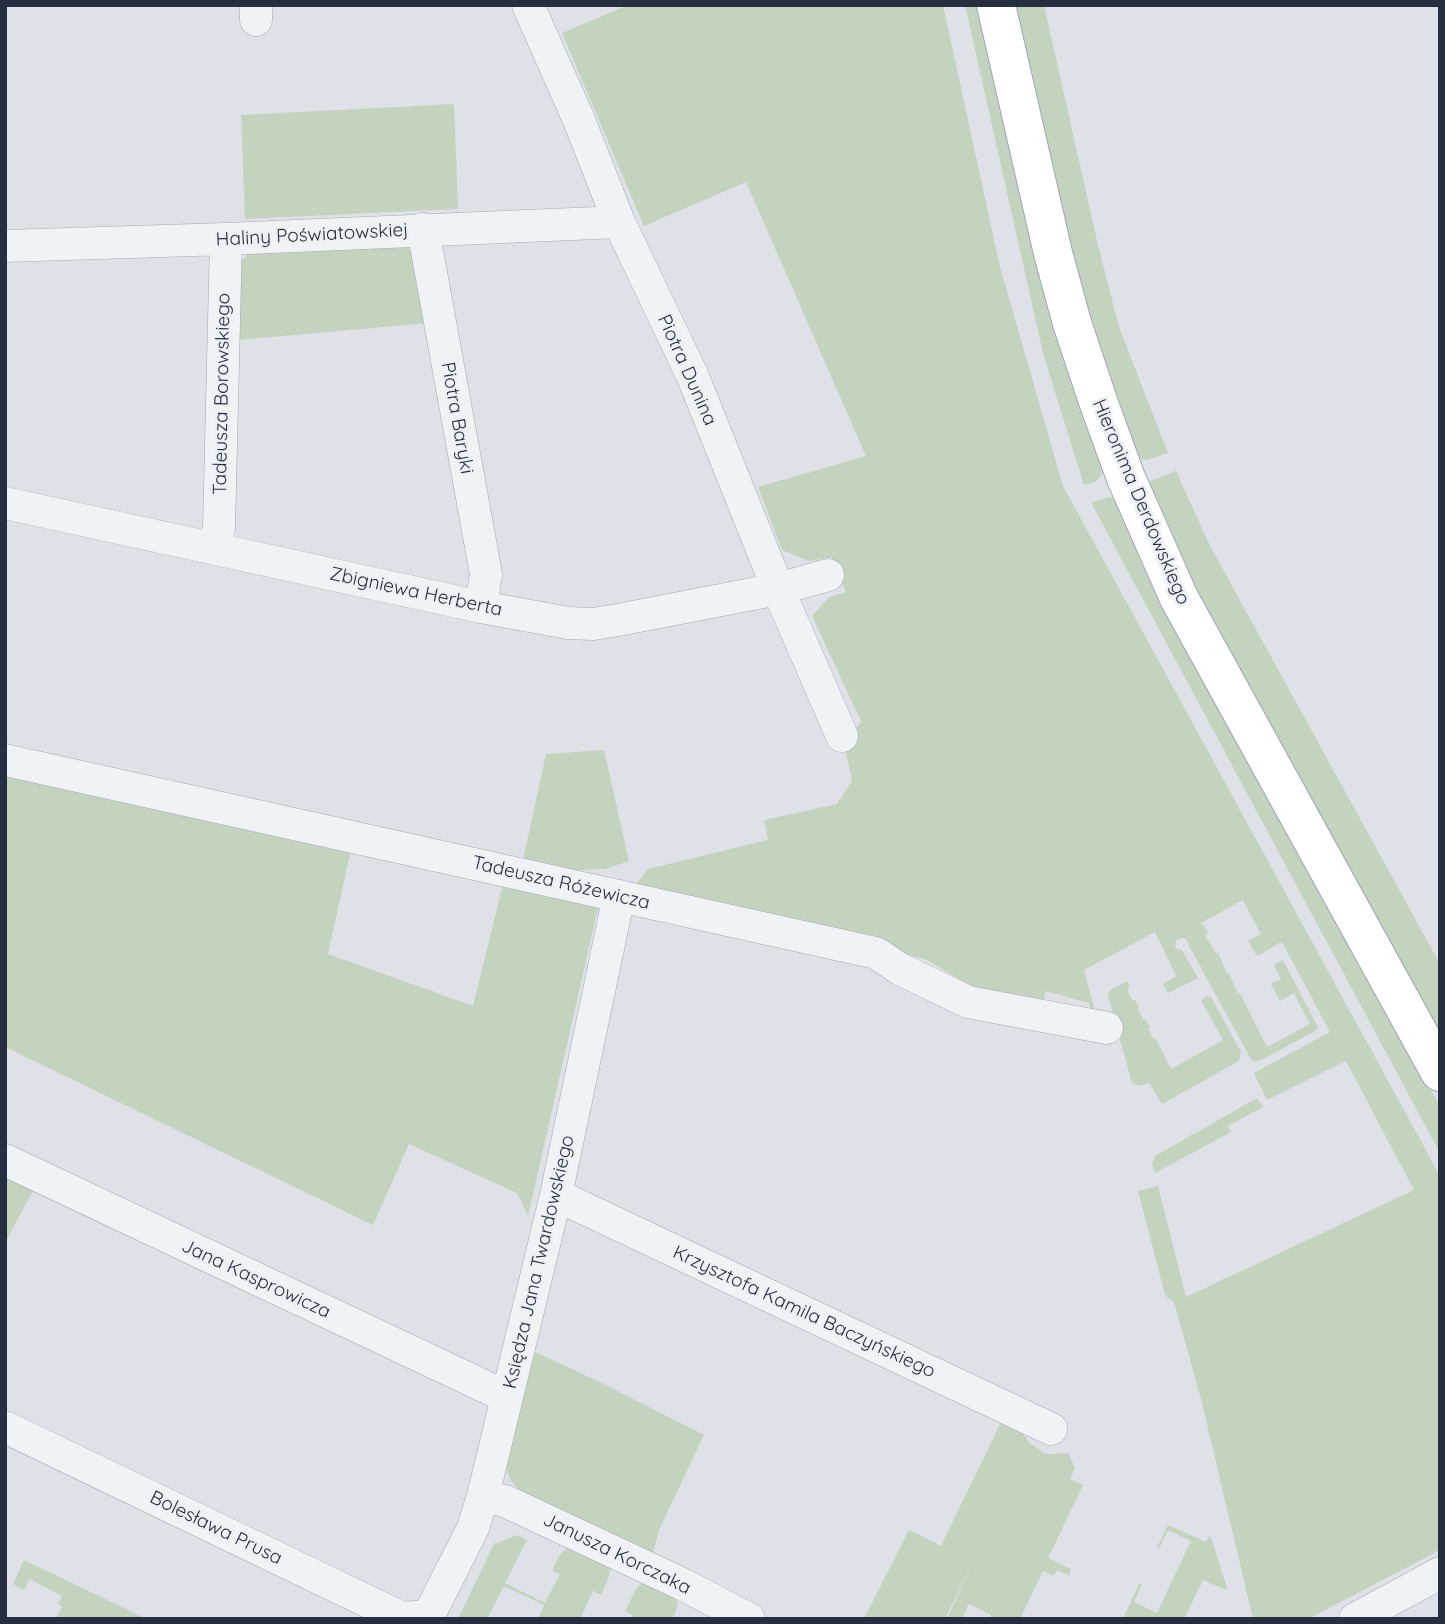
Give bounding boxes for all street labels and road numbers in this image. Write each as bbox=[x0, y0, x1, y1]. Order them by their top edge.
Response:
street label: Haliny Poświatowskiej bbox=[215, 219, 409, 251]
street label: Tadeusza Borowskiego bbox=[209, 293, 235, 495]
street label: Piotra Dunina bbox=[652, 311, 722, 429]
street label: Piotra Baryki bbox=[436, 360, 478, 476]
street label: Hieronima Derdowskiego bbox=[1087, 396, 1195, 608]
street label: Zbigniewa Herberta bbox=[328, 563, 504, 621]
street label: Tadeusza Różewicza bbox=[470, 851, 652, 915]
street label: Księdza Jana Twardowskiego bbox=[499, 1133, 579, 1391]
street label: Jana Kasprowicza bbox=[178, 1234, 334, 1324]
street label: Krzysztofa Kamila Baczyńskiego bbox=[669, 1241, 939, 1383]
street label: Bolesława Prusa bbox=[146, 1486, 286, 1570]
street label: Janusza Korczaka bbox=[539, 1508, 695, 1600]

